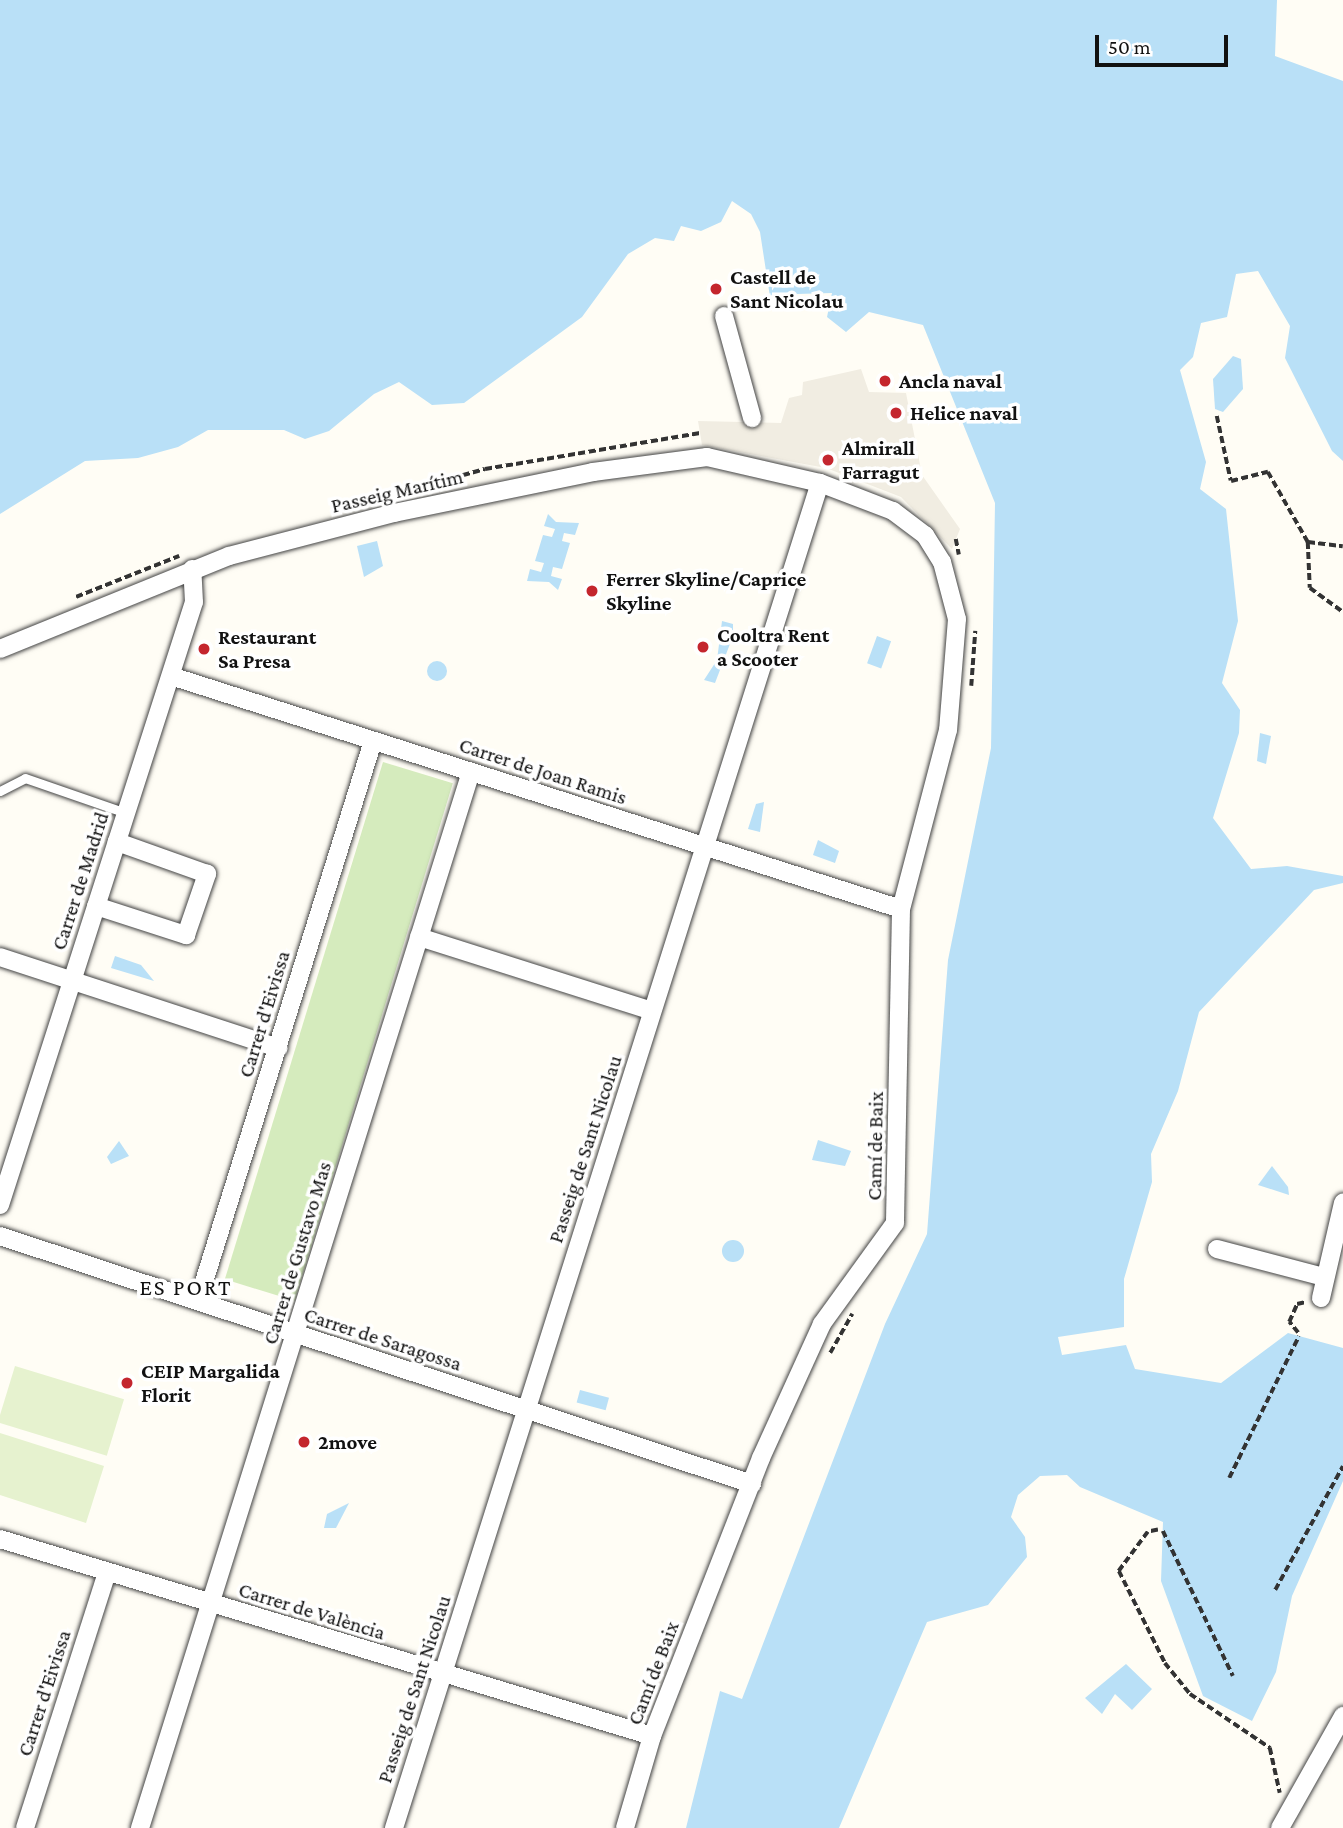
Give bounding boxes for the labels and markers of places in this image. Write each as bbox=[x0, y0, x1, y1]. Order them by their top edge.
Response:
place label: Castell de Sant Nicolau bbox=[730, 264, 843, 314]
marker: Castell de Sant Nicolau bbox=[708, 281, 724, 297]
place label: Ancla naval bbox=[899, 368, 1002, 394]
marker: Ancla naval bbox=[877, 373, 893, 389]
place label: Helice naval bbox=[910, 400, 1018, 426]
marker: Helice naval bbox=[888, 405, 904, 421]
place label: Almirall Farragut bbox=[842, 435, 919, 485]
marker: Almirall Farragut bbox=[820, 452, 836, 468]
place label: Ferrer Skyline/Caprice Skyline bbox=[606, 566, 806, 616]
marker: Ferrer Skyline/Caprice Skyline bbox=[584, 583, 600, 599]
place label: Cooltra Rent a Scooter bbox=[717, 622, 829, 672]
place label: Restaurant Sa Presa bbox=[218, 624, 316, 674]
marker: Cooltra Rent a Scooter bbox=[695, 639, 711, 655]
marker: Restaurant Sa Presa bbox=[196, 641, 212, 657]
place label: CEIP Margalida Florit bbox=[141, 1358, 280, 1408]
marker: CEIP Margalida Florit bbox=[119, 1375, 135, 1391]
place label: 2move bbox=[318, 1429, 377, 1455]
marker: 2move bbox=[296, 1434, 312, 1450]

